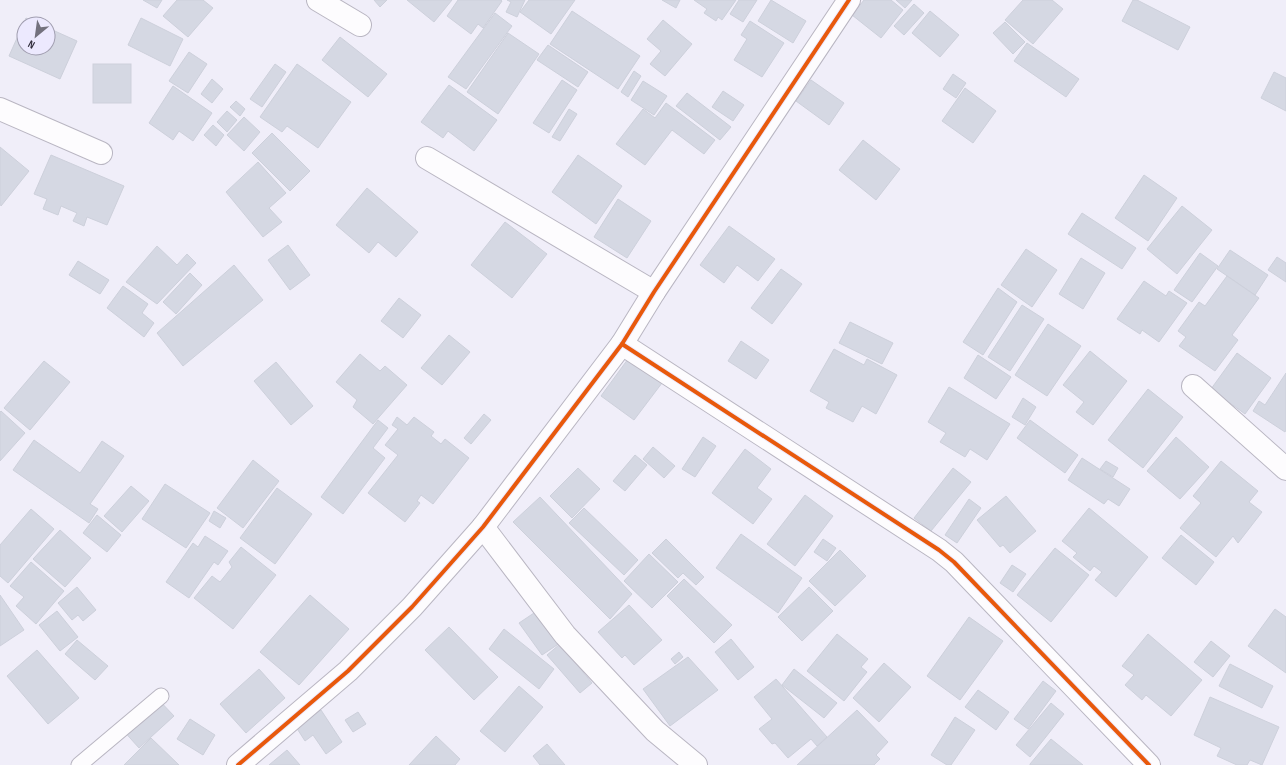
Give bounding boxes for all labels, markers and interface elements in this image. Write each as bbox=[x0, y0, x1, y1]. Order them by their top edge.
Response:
north arrow bbox=[16, 16, 56, 56]
text: N bbox=[26, 37, 37, 51]

